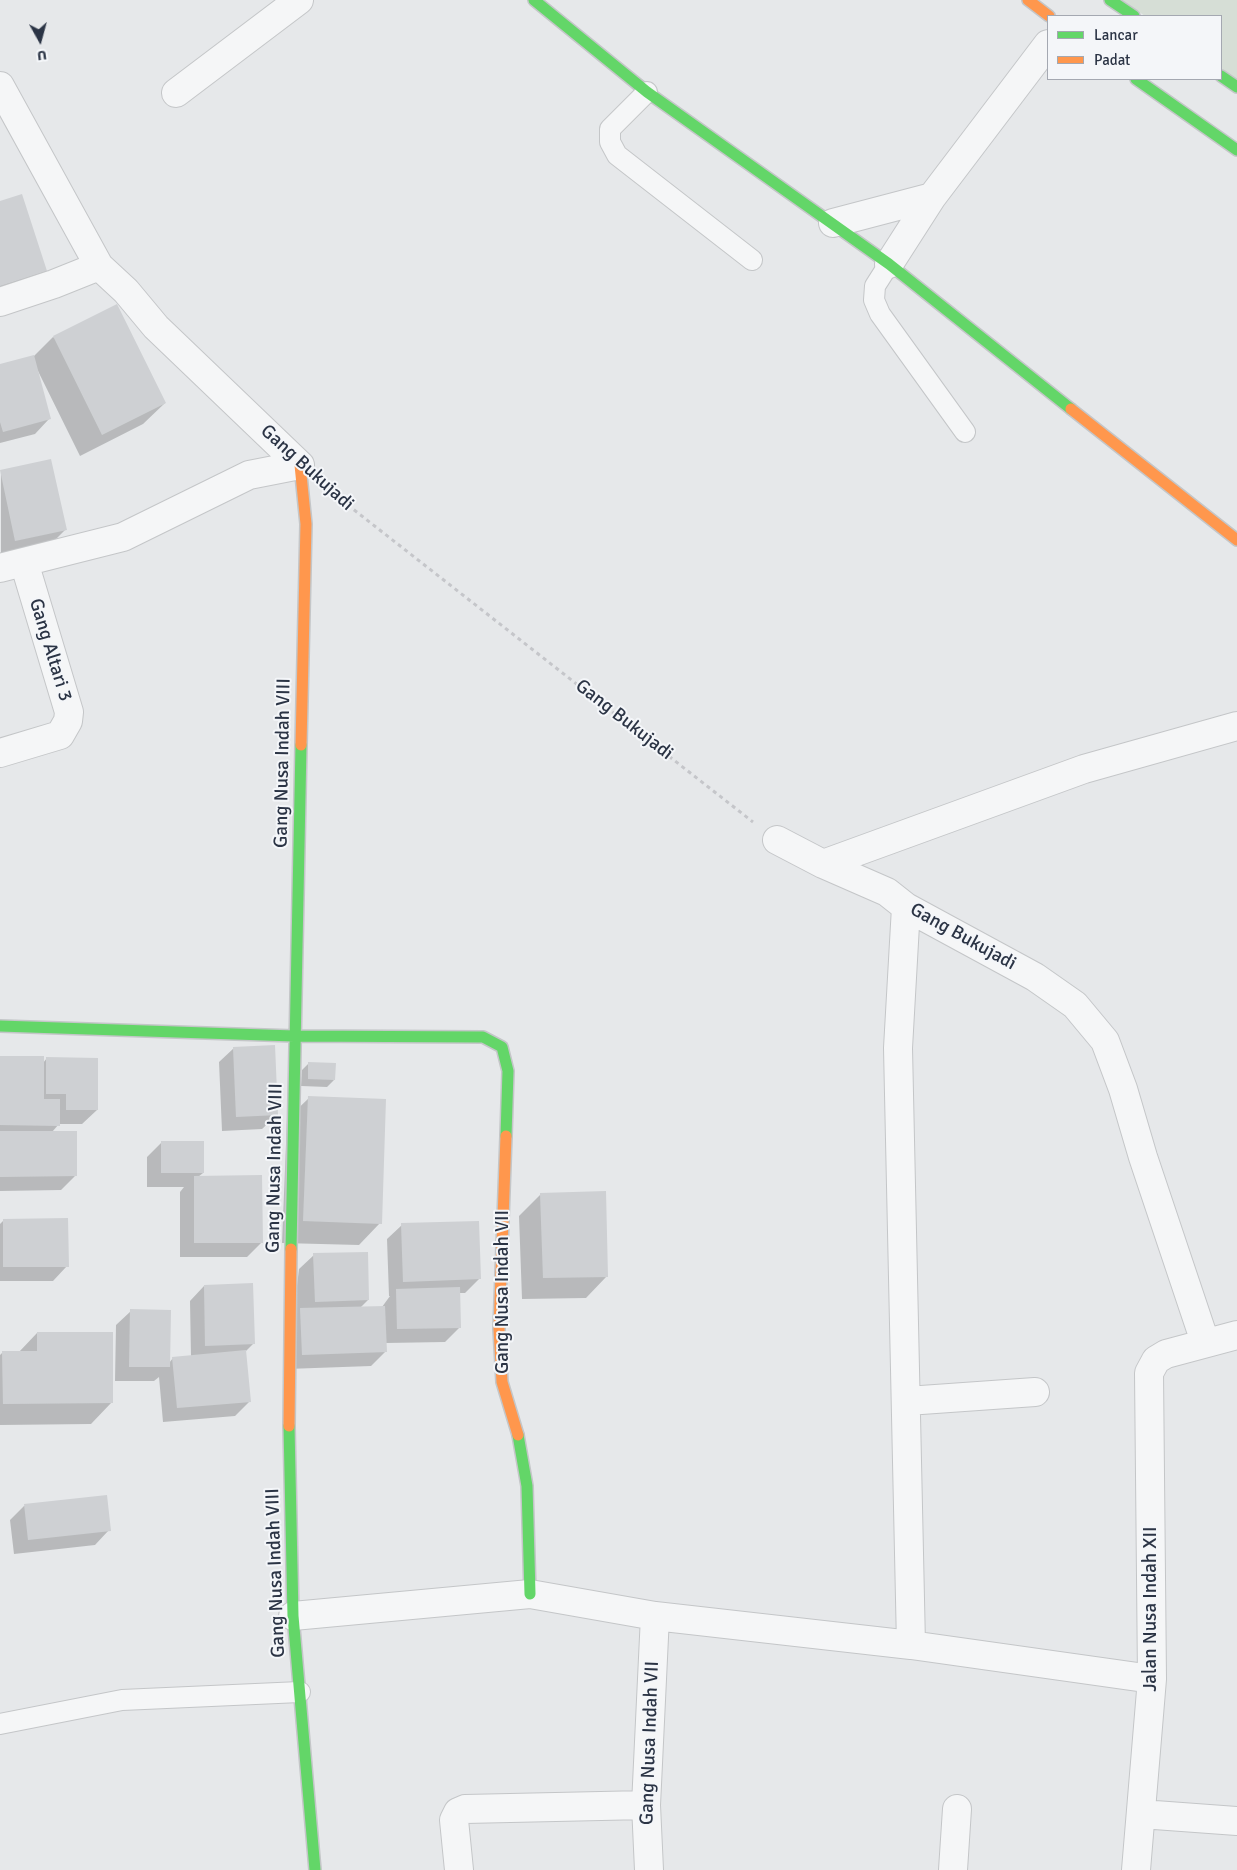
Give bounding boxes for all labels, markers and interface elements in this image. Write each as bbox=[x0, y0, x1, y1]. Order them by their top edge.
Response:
north arrow bbox=[15, 15, 65, 65]
legend bbox=[1047, 15, 1222, 80]
text: Lancar bbox=[1094, 26, 1138, 44]
text: U bbox=[36, 46, 48, 64]
text: Padat bbox=[1094, 51, 1130, 69]
street label: Gang Bukujadi bbox=[256, 420, 358, 516]
street label: Gang Altari 3 bbox=[24, 596, 76, 704]
street label: Gang Bukujadi bbox=[571, 675, 677, 765]
street label: Gang Nusa Indah VIII bbox=[270, 678, 296, 848]
street label: Gang Bukujadi bbox=[906, 898, 1020, 976]
street label: Gang Nusa Indah VIII bbox=[262, 1083, 288, 1253]
street label: Gang Nusa Indah VII bbox=[492, 1210, 514, 1374]
street label: Gang Nusa Indah VIII bbox=[262, 1488, 290, 1658]
street label: Jalan Nusa Indah XII bbox=[1140, 1526, 1162, 1692]
street label: Gang Nusa Indah VII bbox=[636, 1661, 664, 1825]

